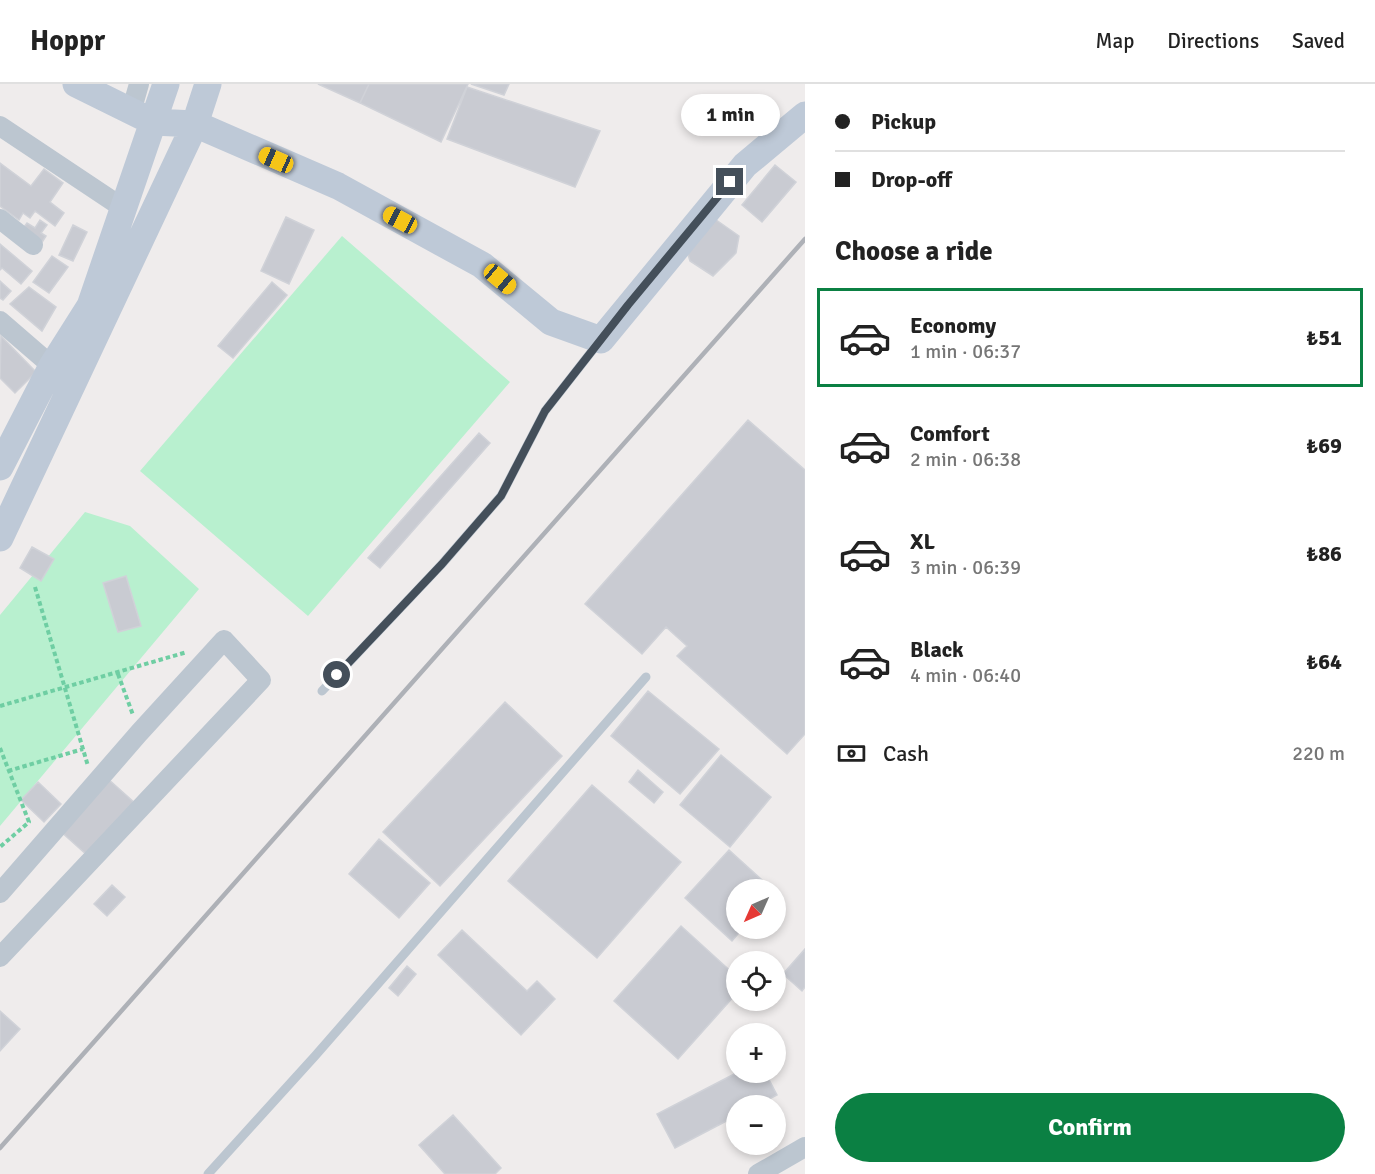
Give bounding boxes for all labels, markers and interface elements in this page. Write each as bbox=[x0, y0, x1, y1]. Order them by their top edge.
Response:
text: Hoppr bbox=[30, 24, 105, 58]
text: Map bbox=[1096, 28, 1134, 54]
text: Directions bbox=[1167, 28, 1259, 54]
text: Saved bbox=[1292, 28, 1345, 54]
callout: 1 min bbox=[680, 95, 780, 137]
text: 1 min bbox=[706, 102, 755, 127]
text: Pickup bbox=[871, 108, 936, 135]
car bbox=[256, 144, 296, 176]
text: Drop-off bbox=[871, 166, 952, 193]
route end bbox=[716, 168, 743, 195]
car bbox=[380, 204, 420, 236]
text: Choose a ride bbox=[835, 235, 993, 268]
car bbox=[480, 261, 520, 297]
icon: car bbox=[838, 311, 892, 365]
text: Economy bbox=[910, 312, 996, 339]
text: ₺51 bbox=[1306, 324, 1342, 351]
text: 1 min · 06:37 bbox=[910, 339, 1021, 364]
icon: car bbox=[838, 419, 892, 473]
text: Comfort bbox=[910, 420, 990, 447]
text: ₺69 bbox=[1306, 432, 1342, 459]
text: 2 min · 06:38 bbox=[910, 447, 1021, 472]
icon: car bbox=[838, 527, 892, 581]
text: XL bbox=[910, 528, 935, 555]
text: ₺86 bbox=[1306, 540, 1342, 567]
text: 3 min · 06:39 bbox=[910, 555, 1021, 580]
icon: car bbox=[838, 635, 892, 689]
text: Black bbox=[910, 636, 964, 663]
text: ₺64 bbox=[1306, 648, 1342, 675]
route start bbox=[323, 661, 350, 688]
text: 4 min · 06:40 bbox=[910, 663, 1021, 688]
icon: cash bbox=[835, 737, 868, 770]
text: Cash bbox=[883, 740, 929, 767]
text: 220 m bbox=[1292, 741, 1345, 766]
north arrow bbox=[726, 879, 786, 939]
map controls bbox=[726, 879, 786, 1155]
button: locate bbox=[726, 951, 786, 1011]
button: + bbox=[726, 1023, 786, 1083]
button: Confirm bbox=[835, 1093, 1345, 1162]
button: − bbox=[726, 1095, 786, 1155]

